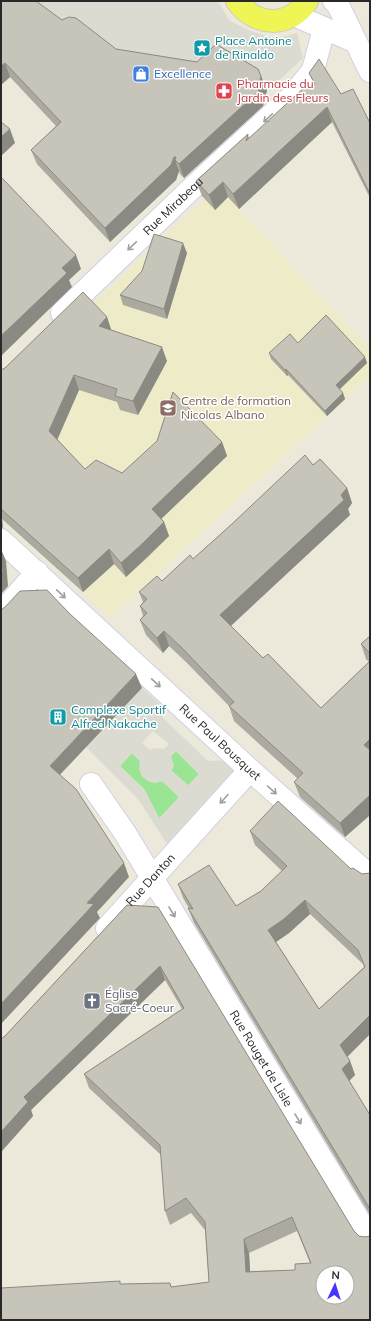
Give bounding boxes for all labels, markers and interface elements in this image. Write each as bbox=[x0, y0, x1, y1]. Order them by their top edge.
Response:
place label: Place Antoine de Rinaldo bbox=[215, 33, 292, 62]
place icon: Place Antoine de Rinaldo bbox=[192, 38, 212, 58]
shop icon: Excellence bbox=[131, 64, 151, 84]
place label: Excellence bbox=[154, 66, 211, 81]
place label: Pharmacie du Jardin des Fleurs bbox=[237, 76, 329, 105]
pharmacy icon: Pharmacie du Jardin des Fleurs bbox=[214, 81, 234, 101]
one-way arrow bbox=[263, 113, 273, 123]
street label: Rue Mirabeau bbox=[140, 174, 206, 238]
one-way arrow bbox=[127, 241, 137, 251]
place label: Centre de formation Nicolas Albano bbox=[181, 393, 291, 422]
school or university icon: Centre de formation Nicolas Albano bbox=[158, 398, 178, 418]
one-way arrow bbox=[56, 590, 66, 599]
one-way arrow bbox=[151, 678, 161, 687]
street label: Rue Paul Bousquet bbox=[176, 701, 264, 783]
place label: Complexe Sportif Alfred Nakache bbox=[71, 702, 167, 731]
building icon: Complexe Sportif Alfred Nakache bbox=[48, 707, 68, 727]
one-way arrow bbox=[267, 785, 278, 794]
one-way arrow bbox=[220, 794, 229, 804]
street label: Rue Danton bbox=[122, 850, 178, 909]
one-way arrow bbox=[169, 906, 177, 918]
place label: Église Sacré-Coeur bbox=[105, 986, 175, 1015]
church icon: Église Sacré-Coeur bbox=[82, 991, 102, 1011]
street label: Rue Rouget de Lisle bbox=[227, 1007, 296, 1109]
one-way arrow bbox=[293, 1114, 302, 1125]
north arrow bbox=[315, 1265, 355, 1305]
text: N bbox=[331, 1268, 340, 1282]

